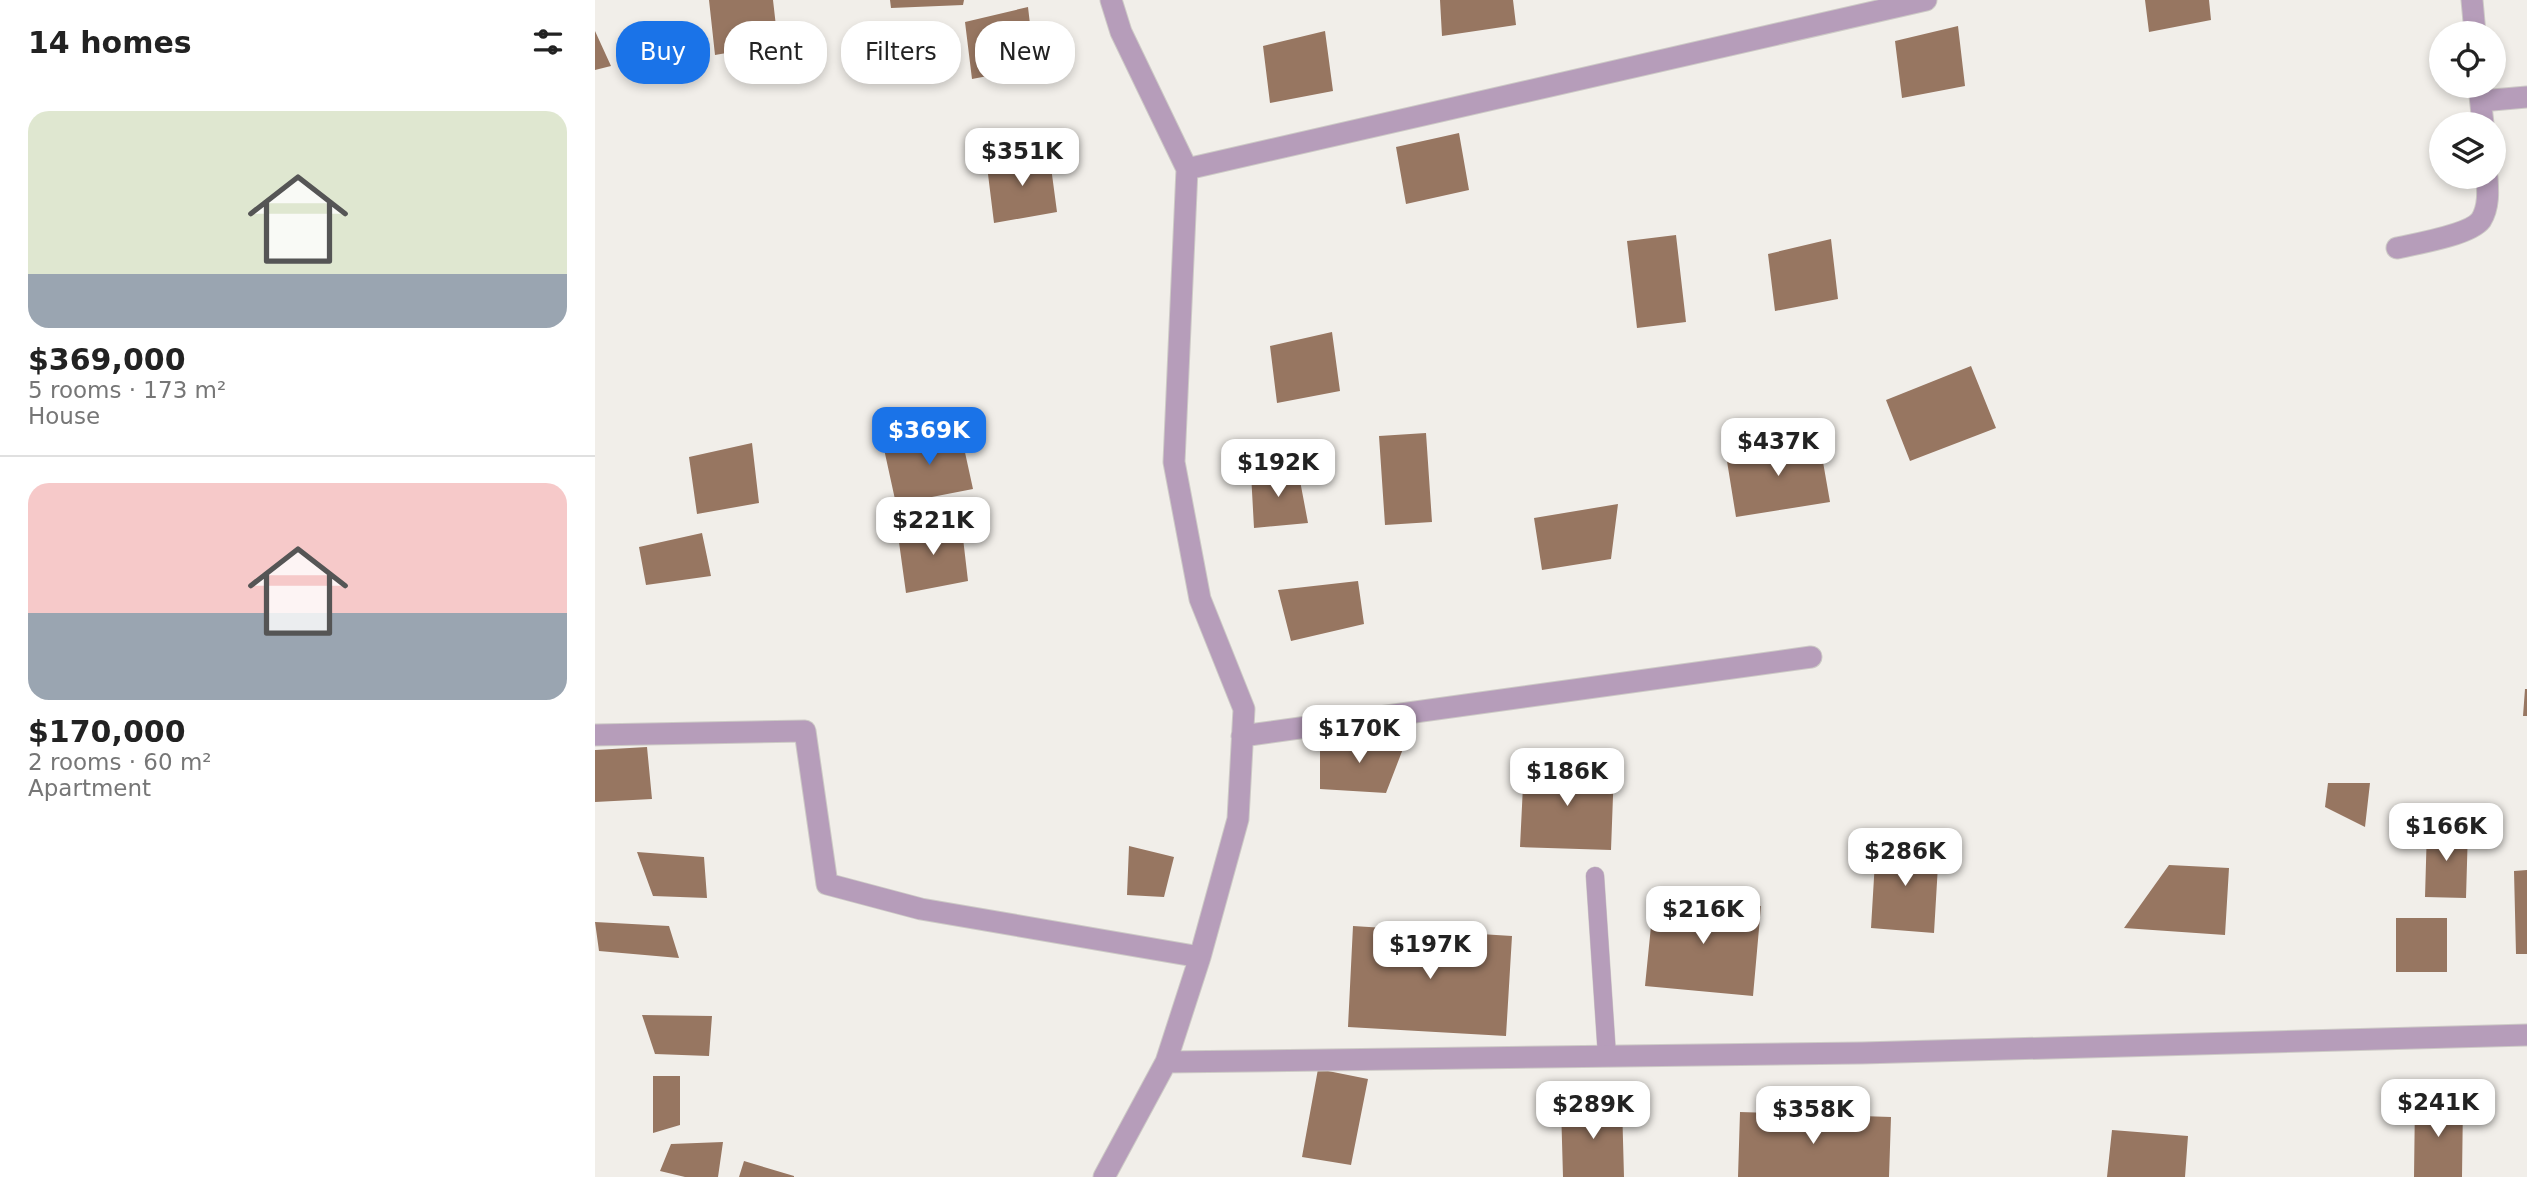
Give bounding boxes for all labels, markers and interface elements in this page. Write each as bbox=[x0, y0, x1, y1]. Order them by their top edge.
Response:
chip: Buy bbox=[616, 21, 710, 84]
chip: Rent bbox=[724, 21, 827, 84]
chip: Filters bbox=[841, 21, 961, 84]
chip: New bbox=[975, 21, 1075, 84]
map controls bbox=[2429, 21, 2506, 189]
button: locate bbox=[2429, 21, 2506, 98]
icon: filters bbox=[529, 23, 567, 61]
text: 14 homes bbox=[28, 25, 192, 60]
button: layers bbox=[2429, 112, 2506, 189]
pin: $351K bbox=[973, 128, 1071, 188]
text: $351K bbox=[981, 138, 1063, 164]
icon: home bbox=[235, 156, 361, 282]
text: $369,000 bbox=[28, 342, 186, 377]
text: 5 rooms · 173 m² bbox=[28, 377, 226, 403]
text: House bbox=[28, 403, 100, 429]
pin: $369K bbox=[880, 407, 978, 467]
text: $369K bbox=[888, 417, 970, 443]
pin: $437K bbox=[1729, 419, 1827, 478]
text: $437K bbox=[1737, 428, 1819, 454]
pin: $192K bbox=[1229, 440, 1327, 499]
text: $192K bbox=[1237, 449, 1319, 475]
pin: $221K bbox=[884, 498, 982, 557]
text: $221K bbox=[892, 507, 974, 533]
icon: home bbox=[235, 528, 361, 654]
pin: $170K bbox=[1310, 706, 1408, 765]
text: $170,000 bbox=[28, 714, 186, 749]
text: $170K bbox=[1318, 715, 1400, 741]
pin: $186K bbox=[1518, 748, 1616, 808]
text: 2 rooms · 60 m² bbox=[28, 749, 212, 775]
text: $186K bbox=[1526, 758, 1608, 784]
text: Apartment bbox=[28, 775, 151, 801]
pin: $166K bbox=[2397, 804, 2495, 863]
text: $166K bbox=[2405, 813, 2487, 839]
pin: $286K bbox=[1856, 828, 1954, 888]
text: $286K bbox=[1864, 838, 1946, 864]
pin: $216K bbox=[1654, 886, 1752, 946]
text: $216K bbox=[1662, 896, 1744, 922]
pin: $197K bbox=[1381, 922, 1479, 981]
text: $197K bbox=[1389, 931, 1471, 957]
pin: $241K bbox=[2389, 1080, 2487, 1139]
pin: $289K bbox=[1544, 1082, 1642, 1141]
pin: $358K bbox=[1764, 1086, 1862, 1146]
text: $241K bbox=[2397, 1089, 2479, 1115]
text: $289K bbox=[1552, 1091, 1634, 1117]
text: $358K bbox=[1772, 1096, 1854, 1122]

